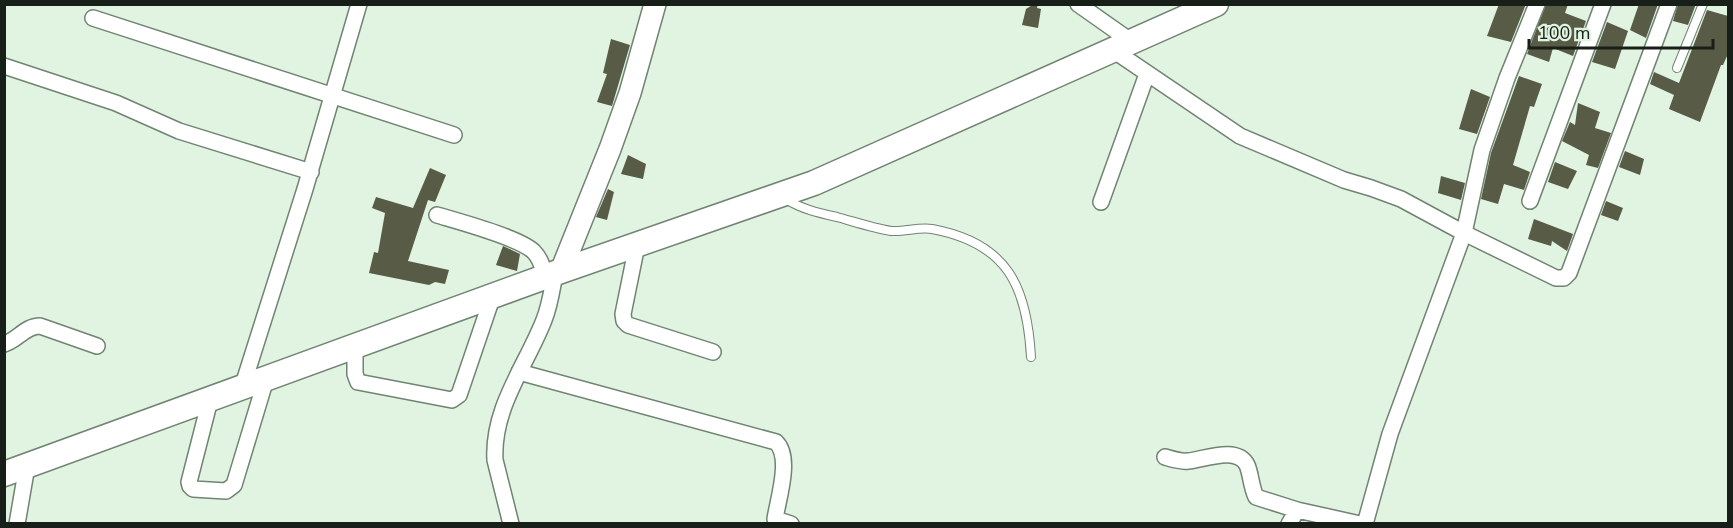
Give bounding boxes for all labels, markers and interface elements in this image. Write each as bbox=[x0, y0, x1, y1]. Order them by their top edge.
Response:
scale bar bbox=[1529, 12, 1714, 50]
text: 100 m bbox=[1538, 21, 1590, 45]

